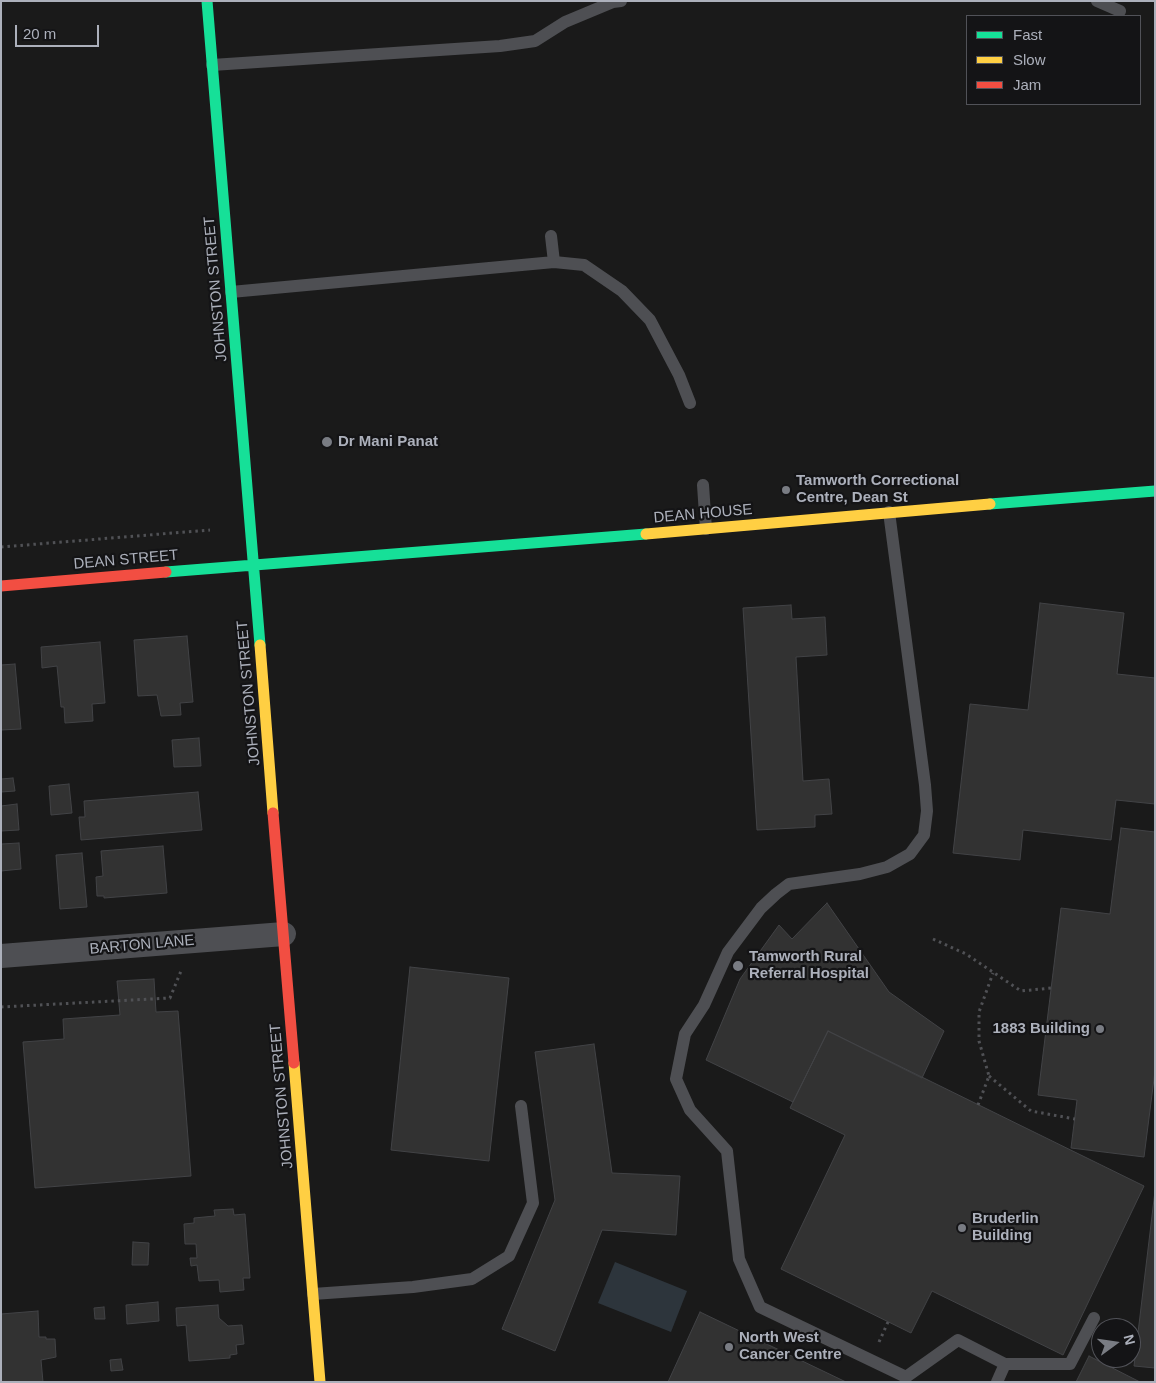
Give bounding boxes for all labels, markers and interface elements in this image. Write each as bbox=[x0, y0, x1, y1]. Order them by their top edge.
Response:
scale bar bbox=[18, 15, 101, 47]
legend bbox=[966, 15, 1141, 105]
text: 20 m bbox=[23, 25, 56, 42]
text: Fast bbox=[1013, 26, 1042, 43]
text: Slow bbox=[1013, 51, 1046, 68]
text: Jam bbox=[1013, 76, 1041, 93]
street label: JOHNSTON STREET bbox=[201, 216, 231, 362]
place label: Dr Mani Panat bbox=[338, 433, 438, 451]
marker: Dr Mani Panat bbox=[320, 435, 334, 449]
place label: Tamworth Correctional Centre, Dean St bbox=[796, 472, 959, 507]
marker: Tamworth Correctional Centre, Dean St bbox=[780, 484, 792, 496]
street label: DEAN HOUSE bbox=[653, 501, 753, 527]
street label: DEAN STREET bbox=[73, 546, 179, 574]
street label: JOHNSTON STREET bbox=[234, 620, 264, 766]
street label: BARTON LANE bbox=[89, 931, 195, 959]
place label: Tamworth Rural Referral Hospital bbox=[749, 948, 869, 983]
marker: Tamworth Rural Referral Hospital bbox=[731, 959, 745, 973]
place label: 1883 Building bbox=[992, 1020, 1090, 1038]
street label: JOHNSTON STREET bbox=[267, 1023, 297, 1169]
marker: 1883 Building bbox=[1094, 1023, 1106, 1035]
place label: Bruderlin Building bbox=[972, 1210, 1039, 1245]
marker: Bruderlin Building bbox=[956, 1222, 968, 1234]
north arrow bbox=[1091, 1318, 1141, 1368]
place label: North West Cancer Centre bbox=[739, 1329, 842, 1364]
text: N bbox=[1121, 1333, 1139, 1346]
marker: North West Cancer Centre bbox=[723, 1341, 735, 1353]

